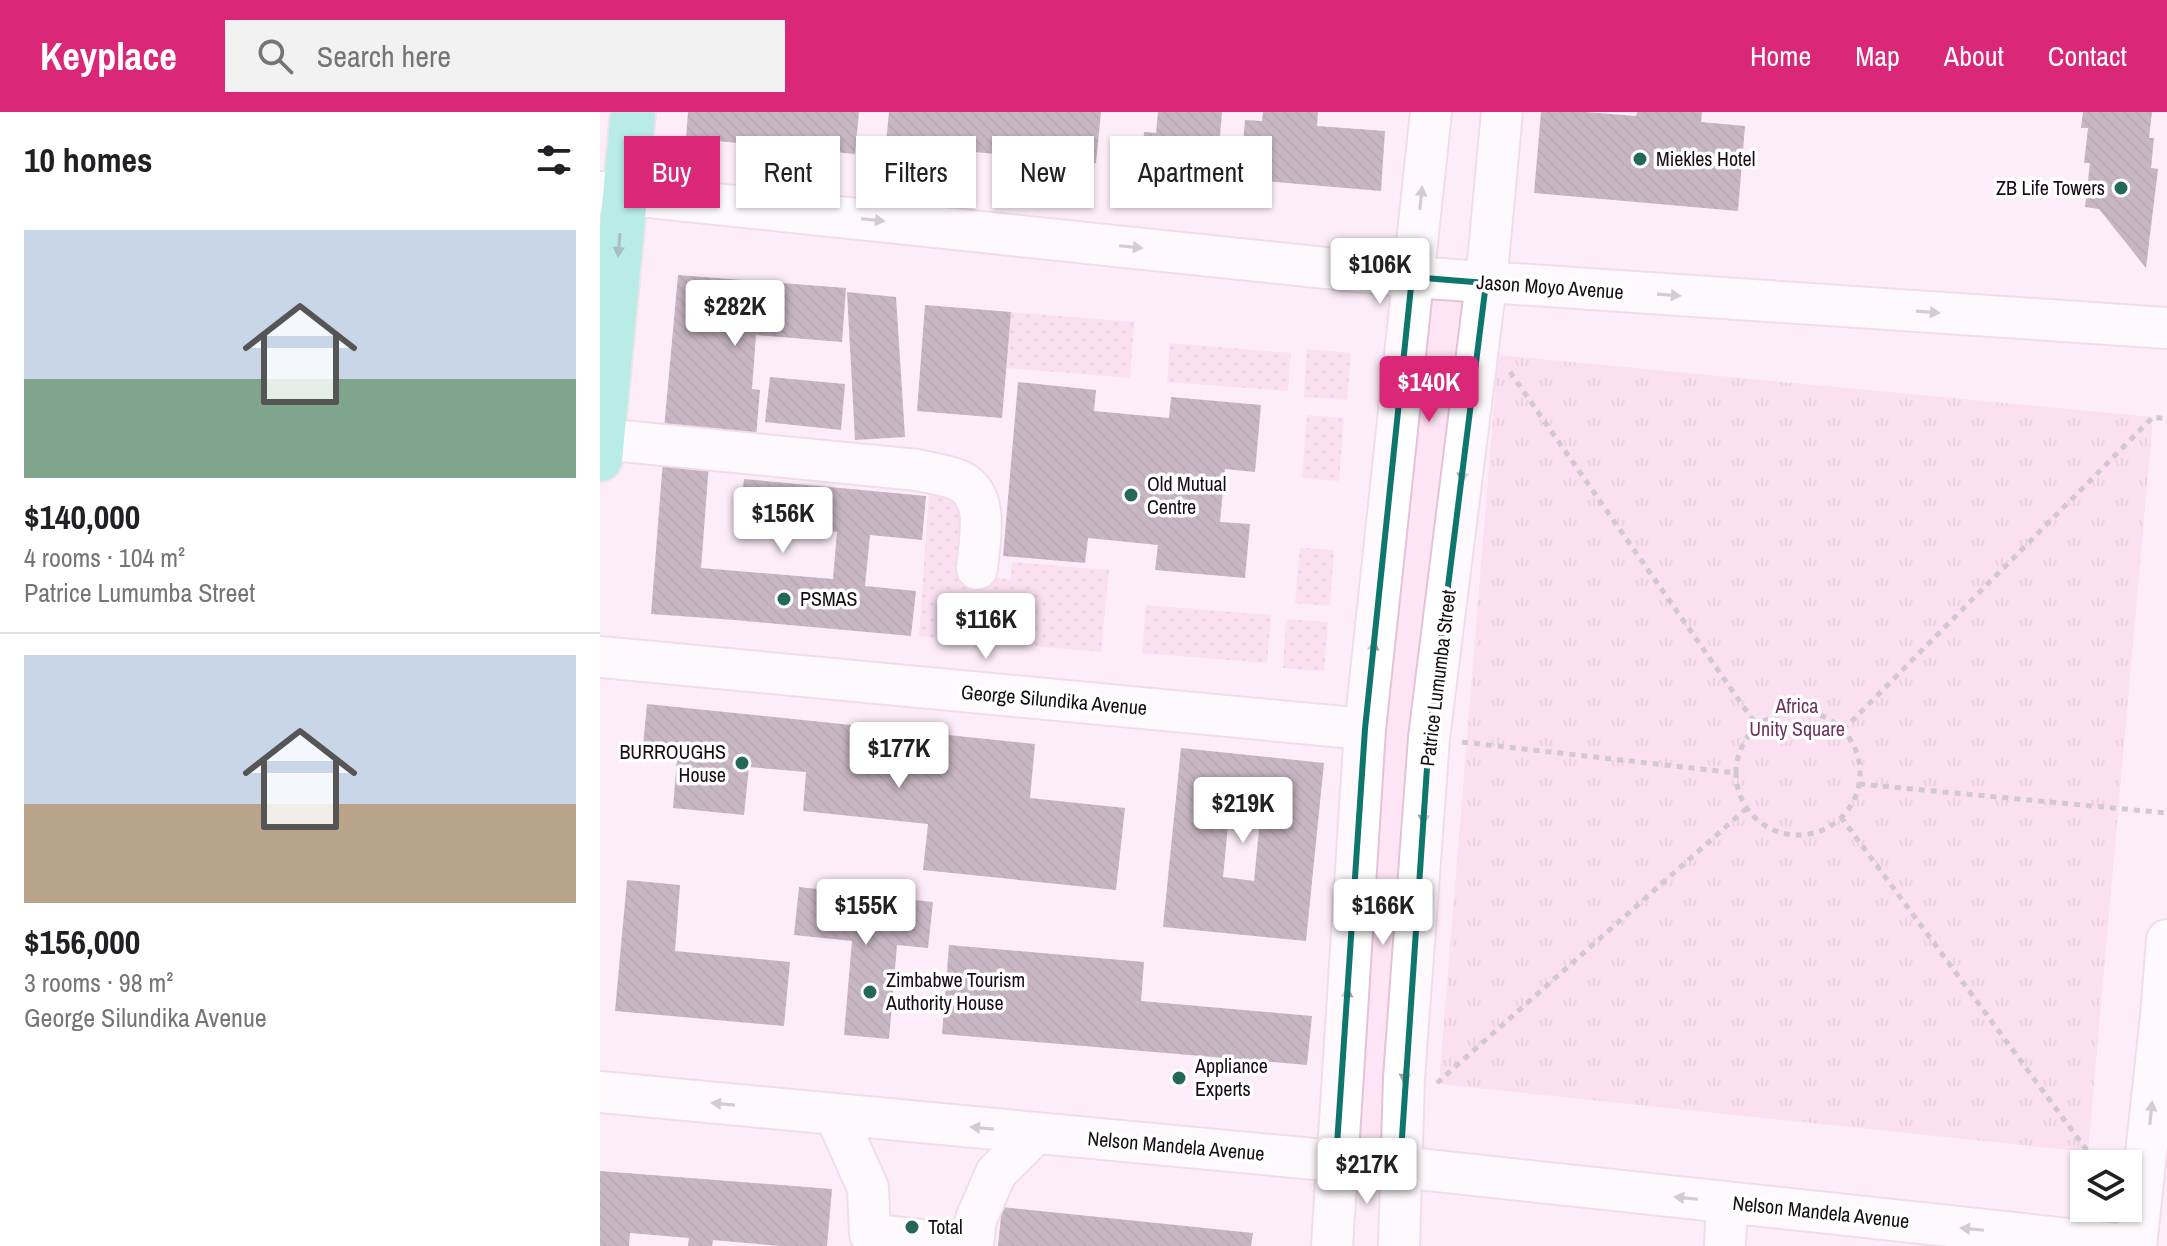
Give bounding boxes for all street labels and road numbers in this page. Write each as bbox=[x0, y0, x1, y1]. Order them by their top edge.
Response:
street label: Jason Moyo Avenue bbox=[1476, 268, 1625, 305]
street label: Patrice Lumumba Street bbox=[1413, 588, 1462, 768]
street label: George Silundika Avenue bbox=[960, 678, 1148, 721]
street label: Nelson Mandela Avenue bbox=[1086, 1124, 1266, 1167]
street label: Nelson Mandela Avenue bbox=[1731, 1189, 1911, 1234]

